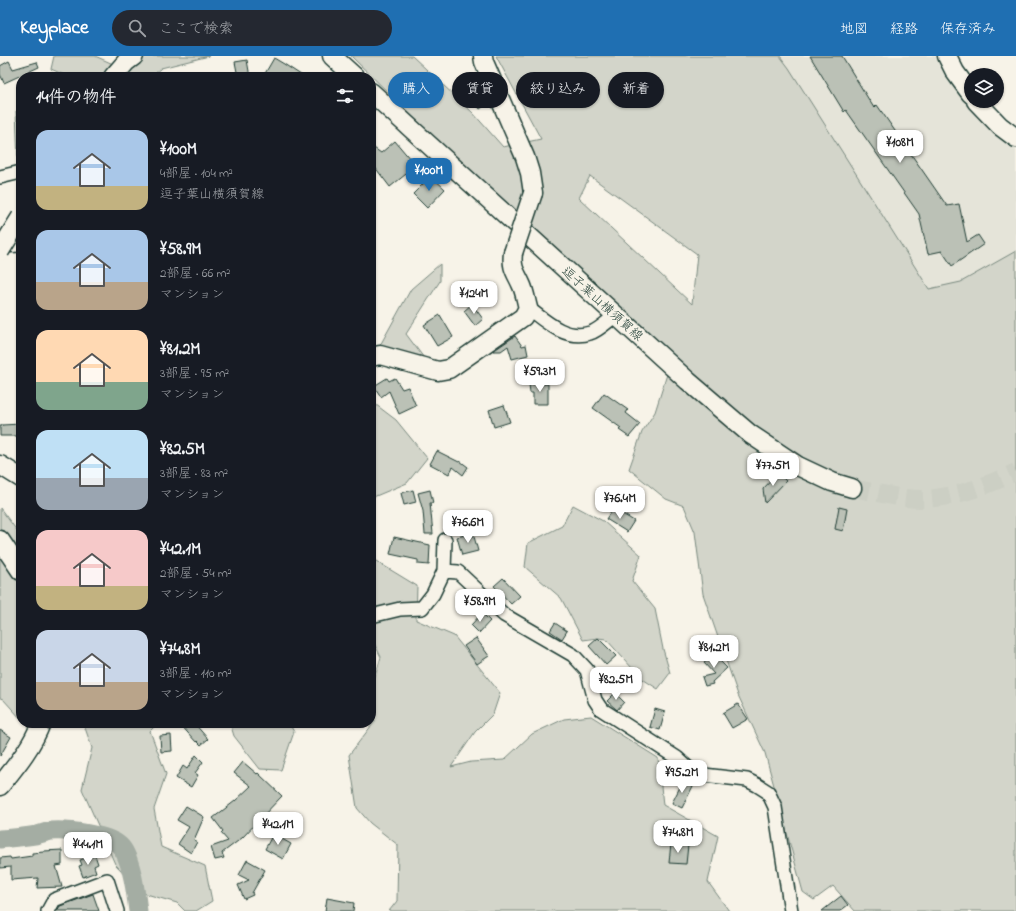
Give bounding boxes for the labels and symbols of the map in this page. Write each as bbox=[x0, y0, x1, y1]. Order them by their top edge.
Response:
pin: ¥108M bbox=[872, 130, 928, 164]
pin: ¥100M bbox=[401, 158, 457, 192]
street label: 逗子葉山横須賀線 bbox=[557, 262, 648, 347]
pin: ¥124M bbox=[446, 281, 502, 315]
pin: ¥59.3M bbox=[507, 359, 573, 393]
pin: ¥77.5M bbox=[740, 453, 806, 487]
pin: ¥76.4M bbox=[587, 486, 653, 520]
pin: ¥76.6M bbox=[435, 510, 501, 544]
pin: ¥58.9M bbox=[447, 589, 513, 623]
pin: ¥81.2M bbox=[681, 635, 747, 669]
pin: ¥82.5M bbox=[583, 667, 649, 701]
pin: ¥95.2M bbox=[649, 760, 715, 794]
pin: ¥42.1M bbox=[245, 812, 311, 846]
pin: ¥74.8M bbox=[645, 820, 711, 854]
pin: ¥44.1M bbox=[55, 832, 121, 866]

